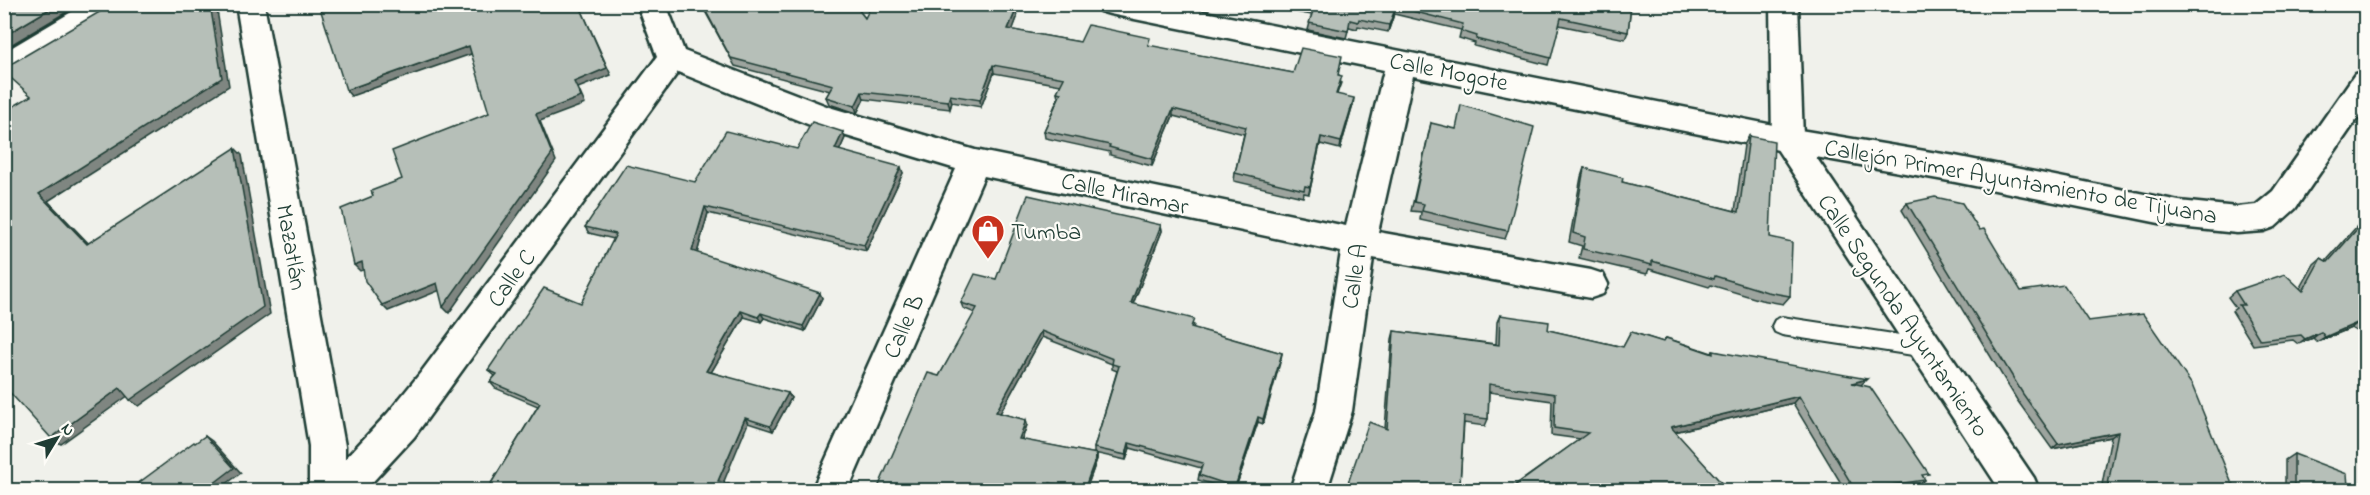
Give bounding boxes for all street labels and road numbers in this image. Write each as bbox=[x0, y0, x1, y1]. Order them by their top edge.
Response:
street label: Calle Mogote bbox=[1386, 45, 1511, 102]
street label: Callejón Primer Ayuntamiento de Tijuana bbox=[1821, 132, 2220, 236]
street label: Calle Miramar bbox=[1058, 165, 1192, 226]
street label: Calle Segunda Ayuntamiento bbox=[1806, 188, 1997, 446]
street label: Mazatlán bbox=[265, 202, 314, 293]
street label: Calle A bbox=[1334, 241, 1379, 312]
street label: Calle C bbox=[480, 243, 546, 316]
street label: Calle B bbox=[876, 289, 935, 365]

